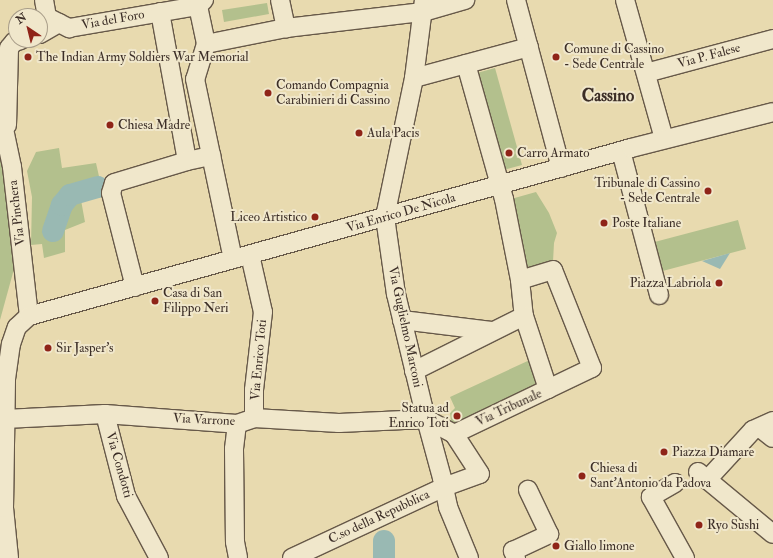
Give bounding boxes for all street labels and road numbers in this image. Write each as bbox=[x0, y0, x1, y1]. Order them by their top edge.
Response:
street label: Via del Foro bbox=[80, 7, 146, 33]
street label: Via P. Falese bbox=[676, 40, 742, 72]
street label: Via Pinchera bbox=[5, 179, 29, 247]
street label: Via Enrico De Nicola bbox=[345, 190, 457, 236]
street label: Via Guglielmo Marconi bbox=[385, 265, 425, 389]
street label: Via Enrico Toti bbox=[248, 319, 270, 401]
street label: Via Tribunale bbox=[474, 386, 544, 430]
street label: Via Varrone bbox=[173, 411, 235, 429]
street label: Via Condotti bbox=[102, 430, 136, 500]
street label: C.so della Repubblica bbox=[326, 487, 432, 547]

